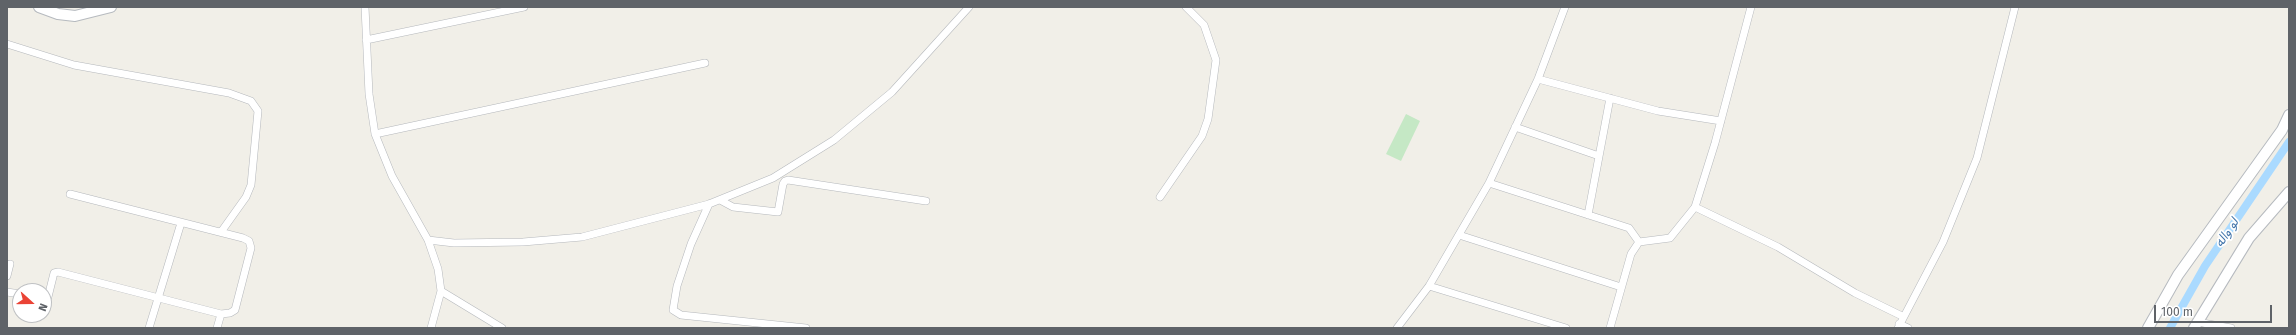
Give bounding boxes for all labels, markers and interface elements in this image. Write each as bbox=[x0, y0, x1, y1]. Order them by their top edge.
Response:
water label: لو واله bbox=[2212, 216, 2242, 250]
north arrow bbox=[12, 283, 52, 323]
scale bar bbox=[2156, 297, 2274, 323]
text: N bbox=[35, 301, 50, 313]
text: 100 m bbox=[2161, 305, 2193, 319]

